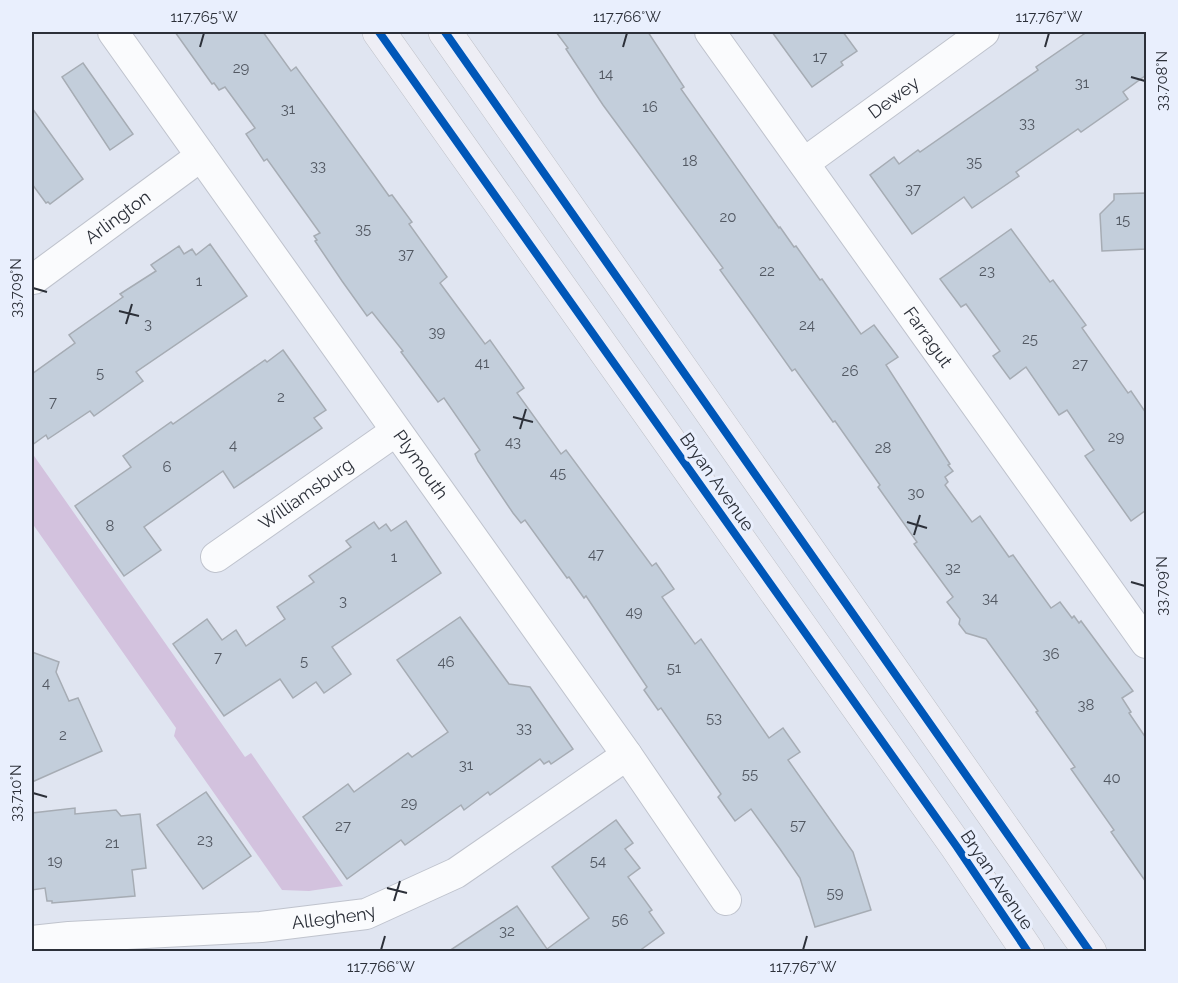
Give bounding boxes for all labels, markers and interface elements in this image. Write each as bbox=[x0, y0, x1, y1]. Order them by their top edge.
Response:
text: 117.765°W bbox=[170, 8, 238, 26]
text: 117.766°W bbox=[593, 8, 661, 26]
text: 117.767°W bbox=[1015, 8, 1083, 26]
house number: 17 bbox=[813, 48, 827, 66]
text: 33.708°N bbox=[1153, 51, 1171, 111]
house number: 29 bbox=[233, 59, 250, 77]
house number: 14 bbox=[599, 65, 613, 83]
street label: Dewey bbox=[864, 72, 923, 123]
house number: 31 bbox=[1075, 74, 1090, 92]
house number: 16 bbox=[642, 98, 658, 116]
house number: 31 bbox=[281, 100, 296, 118]
house number: 33 bbox=[1019, 114, 1035, 132]
house number: 18 bbox=[682, 152, 698, 170]
house number: 35 bbox=[966, 153, 982, 171]
house number: 33 bbox=[310, 157, 326, 175]
house number: 37 bbox=[905, 180, 921, 198]
street label: Arlington bbox=[81, 186, 154, 248]
house number: 20 bbox=[720, 208, 737, 226]
house number: 15 bbox=[1116, 211, 1130, 229]
house number: 35 bbox=[355, 220, 371, 238]
house number: 37 bbox=[398, 245, 414, 263]
text: 33.709°N bbox=[7, 258, 25, 318]
house number: 22 bbox=[759, 262, 775, 280]
house number: 23 bbox=[979, 262, 995, 280]
house number: 1 bbox=[196, 272, 203, 290]
street label: Farragut bbox=[899, 303, 957, 371]
house number: 3 bbox=[144, 315, 152, 333]
house number: 24 bbox=[799, 316, 815, 334]
house number: 39 bbox=[429, 323, 446, 341]
house number: 25 bbox=[1022, 330, 1038, 348]
house number: 41 bbox=[475, 354, 490, 372]
house number: 27 bbox=[1072, 355, 1088, 373]
house number: 26 bbox=[842, 362, 858, 380]
house number: 5 bbox=[96, 364, 104, 382]
house number: 2 bbox=[277, 388, 285, 406]
house number: 7 bbox=[49, 393, 57, 411]
street label: Plymouth bbox=[389, 426, 453, 503]
street label: Bryan Avenue bbox=[676, 428, 759, 535]
house number: 29 bbox=[1108, 428, 1125, 446]
house number: 43 bbox=[505, 433, 521, 451]
house number: 4 bbox=[229, 436, 237, 454]
house number: 28 bbox=[875, 439, 891, 457]
street label: Williamsburg bbox=[255, 453, 357, 534]
house number: 6 bbox=[162, 458, 172, 476]
house number: 45 bbox=[550, 464, 566, 482]
house number: 30 bbox=[907, 484, 925, 502]
house number: 8 bbox=[106, 517, 115, 535]
house number: 47 bbox=[588, 545, 604, 563]
house number: 1 bbox=[391, 548, 398, 566]
text: 33.709°N bbox=[1153, 556, 1171, 616]
house number: 32 bbox=[945, 559, 961, 577]
house number: 34 bbox=[982, 589, 998, 607]
house number: 3 bbox=[339, 592, 347, 610]
house number: 49 bbox=[626, 603, 643, 621]
house number: 36 bbox=[1042, 645, 1060, 663]
house number: 7 bbox=[214, 648, 222, 666]
house number: 5 bbox=[300, 652, 308, 670]
house number: 46 bbox=[437, 653, 455, 671]
house number: 51 bbox=[667, 659, 682, 677]
house number: 4 bbox=[42, 674, 50, 692]
house number: 38 bbox=[1078, 696, 1095, 714]
house number: 53 bbox=[706, 709, 722, 727]
house number: 33 bbox=[516, 719, 532, 737]
house number: 2 bbox=[59, 726, 67, 744]
house number: 31 bbox=[459, 756, 474, 774]
text: 33.710°N bbox=[7, 764, 25, 822]
house number: 55 bbox=[742, 765, 758, 783]
house number: 40 bbox=[1103, 769, 1121, 787]
house number: 29 bbox=[401, 794, 418, 812]
house number: 57 bbox=[790, 816, 806, 834]
house number: 27 bbox=[335, 817, 351, 835]
street label: Bryan Avenue bbox=[956, 826, 1039, 934]
house number: 23 bbox=[197, 831, 213, 849]
house number: 21 bbox=[105, 834, 120, 852]
house number: 19 bbox=[47, 852, 63, 870]
house number: 54 bbox=[590, 852, 606, 870]
house number: 59 bbox=[827, 884, 844, 902]
street label: Allegheny bbox=[291, 900, 380, 933]
house number: 56 bbox=[611, 911, 629, 929]
house number: 32 bbox=[499, 922, 515, 940]
text: 117.766°W bbox=[347, 958, 415, 976]
text: 117.767°W bbox=[769, 958, 837, 976]

